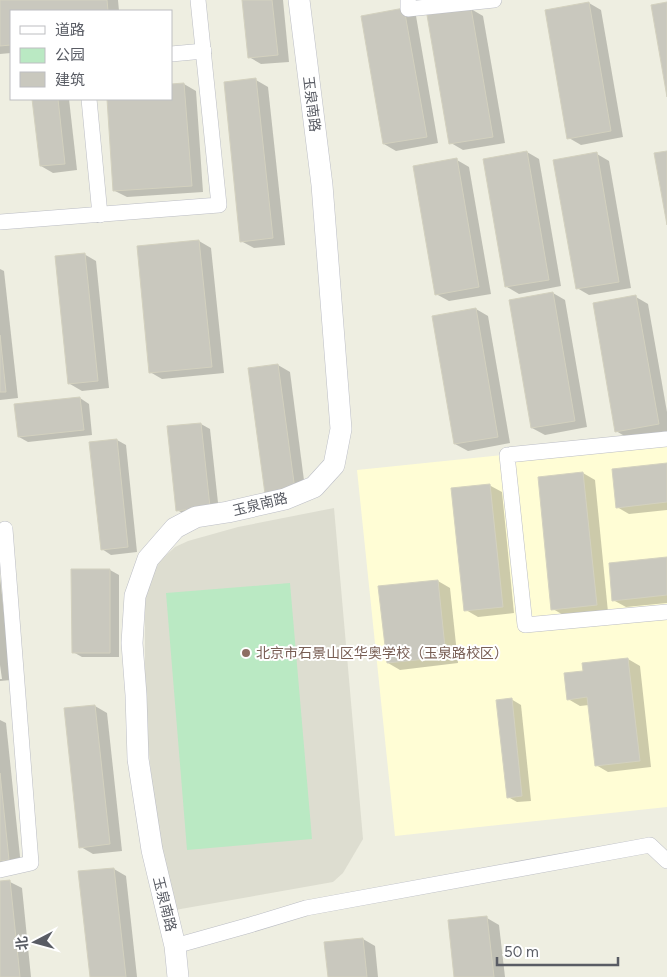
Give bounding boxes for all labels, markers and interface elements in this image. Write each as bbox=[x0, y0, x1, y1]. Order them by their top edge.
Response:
legend bbox=[10, 10, 172, 100]
text: 道路 bbox=[55, 21, 85, 39]
text: 公园 bbox=[55, 46, 85, 64]
text: 建筑 bbox=[55, 71, 85, 89]
street label: 玉泉南路 bbox=[300, 75, 323, 133]
street label: 玉泉南路 bbox=[231, 489, 289, 520]
place label: 北京市石景山区华奥学校（玉泉路校区） bbox=[256, 645, 508, 662]
marker: 北京市石景山区华奥学校（玉泉路校区） bbox=[240, 647, 252, 659]
street label: 玉泉南路 bbox=[149, 875, 180, 933]
north arrow bbox=[10, 917, 60, 967]
scale bar bbox=[497, 934, 618, 966]
text: 北 bbox=[13, 935, 32, 951]
text: 50 m bbox=[504, 943, 539, 961]

